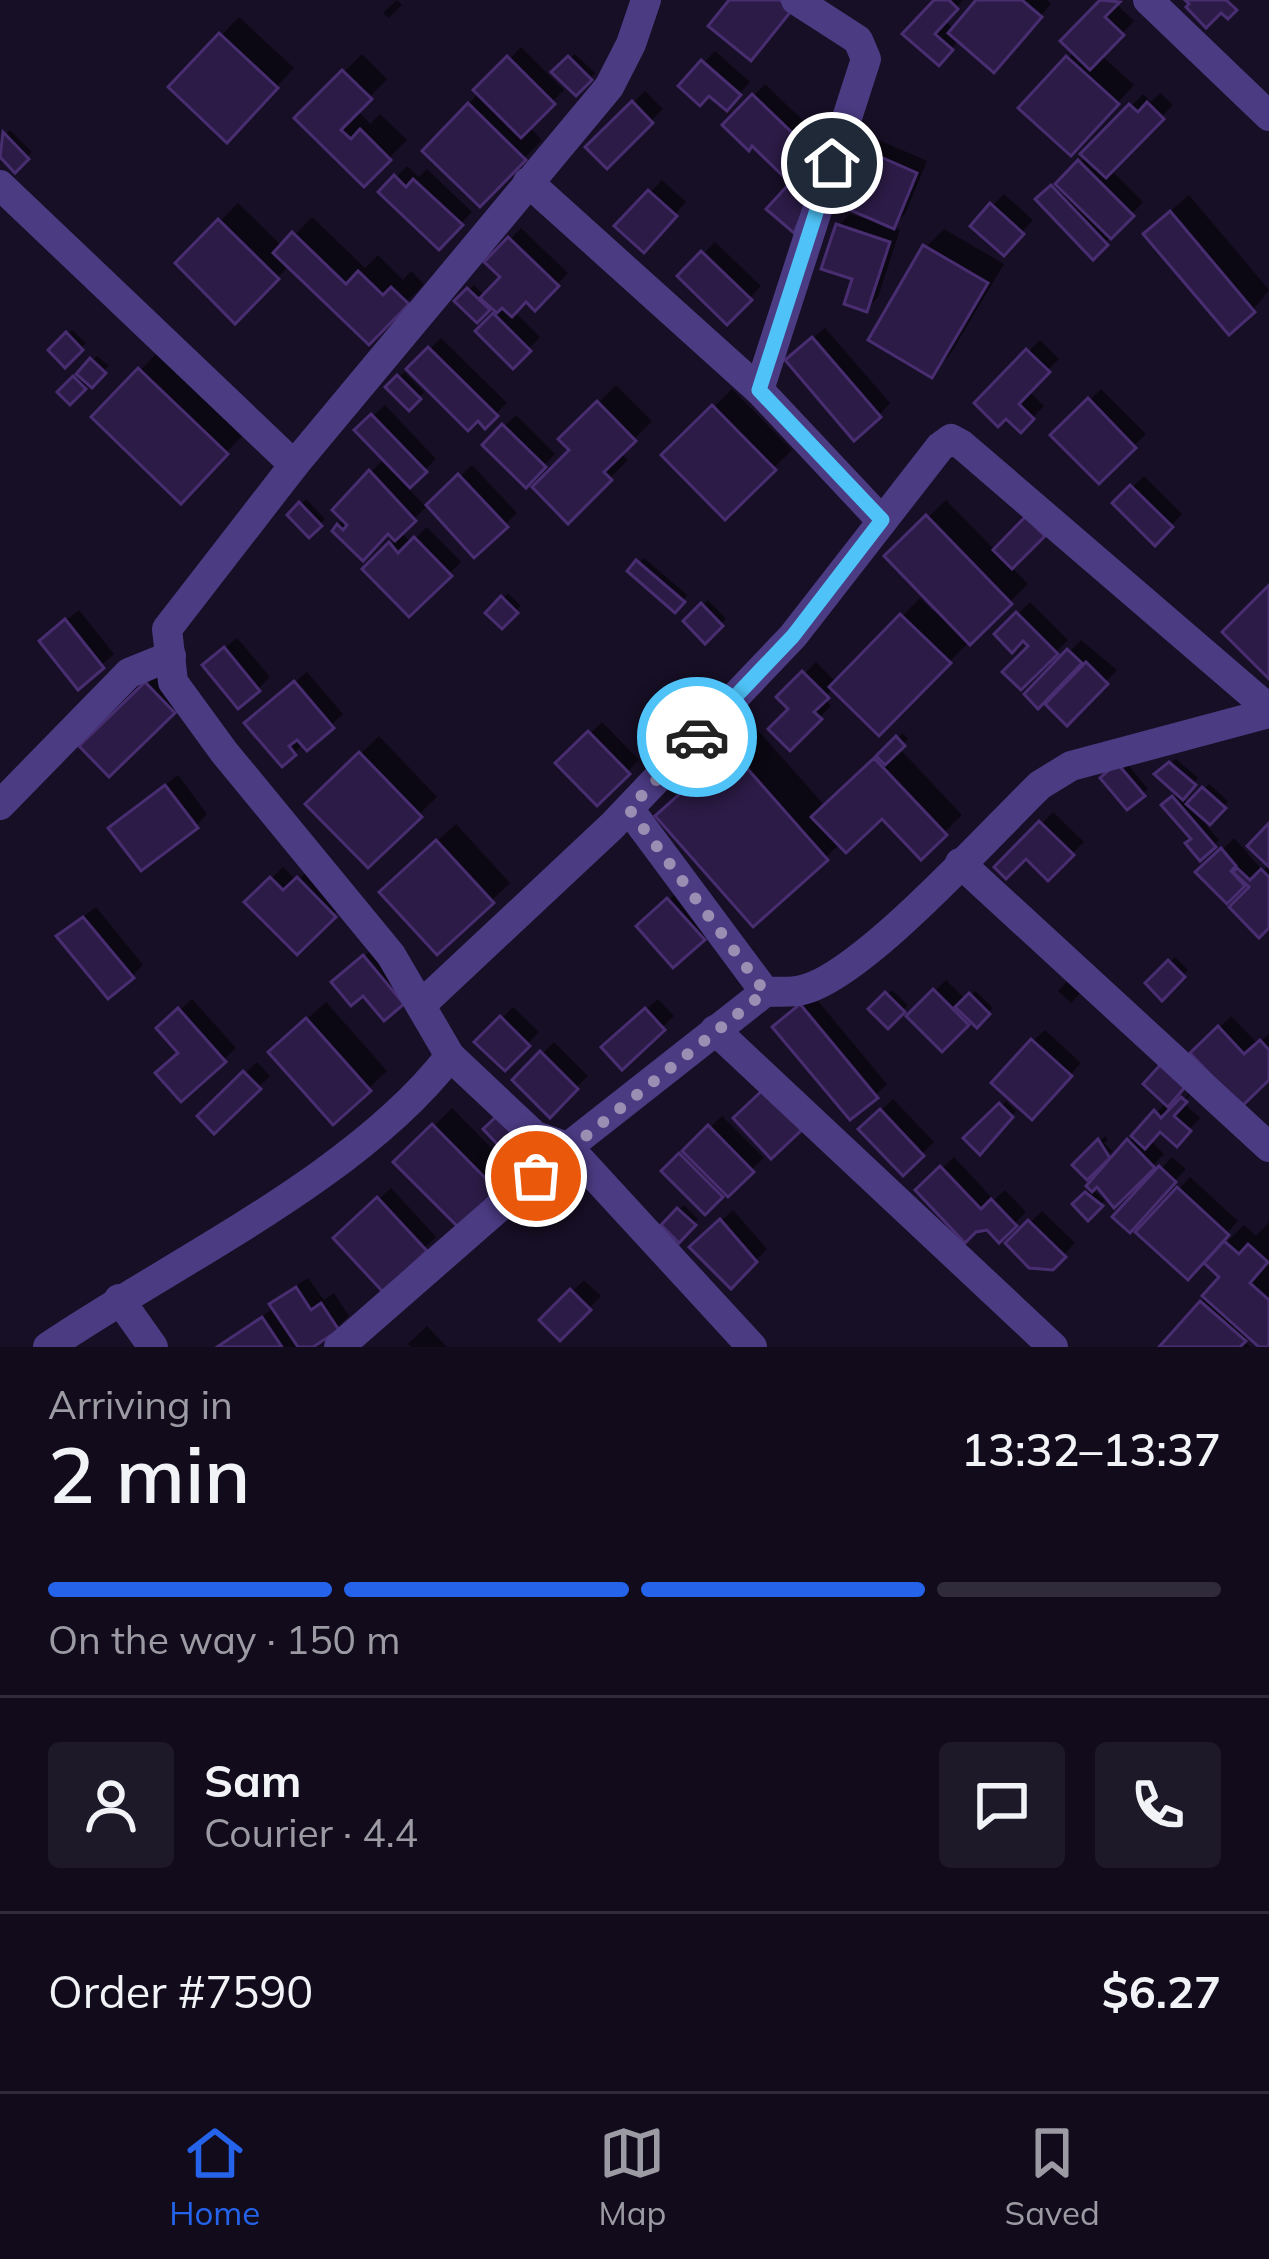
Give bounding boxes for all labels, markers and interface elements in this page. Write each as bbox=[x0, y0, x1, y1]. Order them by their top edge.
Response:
pin bbox=[781, 112, 883, 214]
icon: home bbox=[799, 130, 865, 196]
courier bbox=[637, 677, 757, 797]
icon: car bbox=[664, 704, 730, 770]
pin bbox=[485, 1125, 587, 1227]
icon: bag bbox=[503, 1143, 569, 1209]
text: Arriving in bbox=[48, 1380, 233, 1429]
text: 13:32–13:37 bbox=[961, 1421, 1221, 1477]
text: 2 min bbox=[48, 1425, 251, 1523]
text: On the way · 150 m bbox=[48, 1615, 400, 1664]
button: person bbox=[48, 1742, 174, 1868]
button: chat bbox=[939, 1742, 1065, 1868]
button: phone bbox=[1095, 1742, 1221, 1868]
text: Sam bbox=[204, 1752, 301, 1808]
text: Courier · 4.4 bbox=[204, 1808, 418, 1857]
text: Order #7590 bbox=[48, 1963, 313, 2019]
text: $6.27 bbox=[1102, 1963, 1221, 2019]
tab: Home bbox=[169, 2120, 260, 2233]
tab: Map bbox=[598, 2120, 666, 2233]
tab: Saved bbox=[1005, 2120, 1100, 2233]

